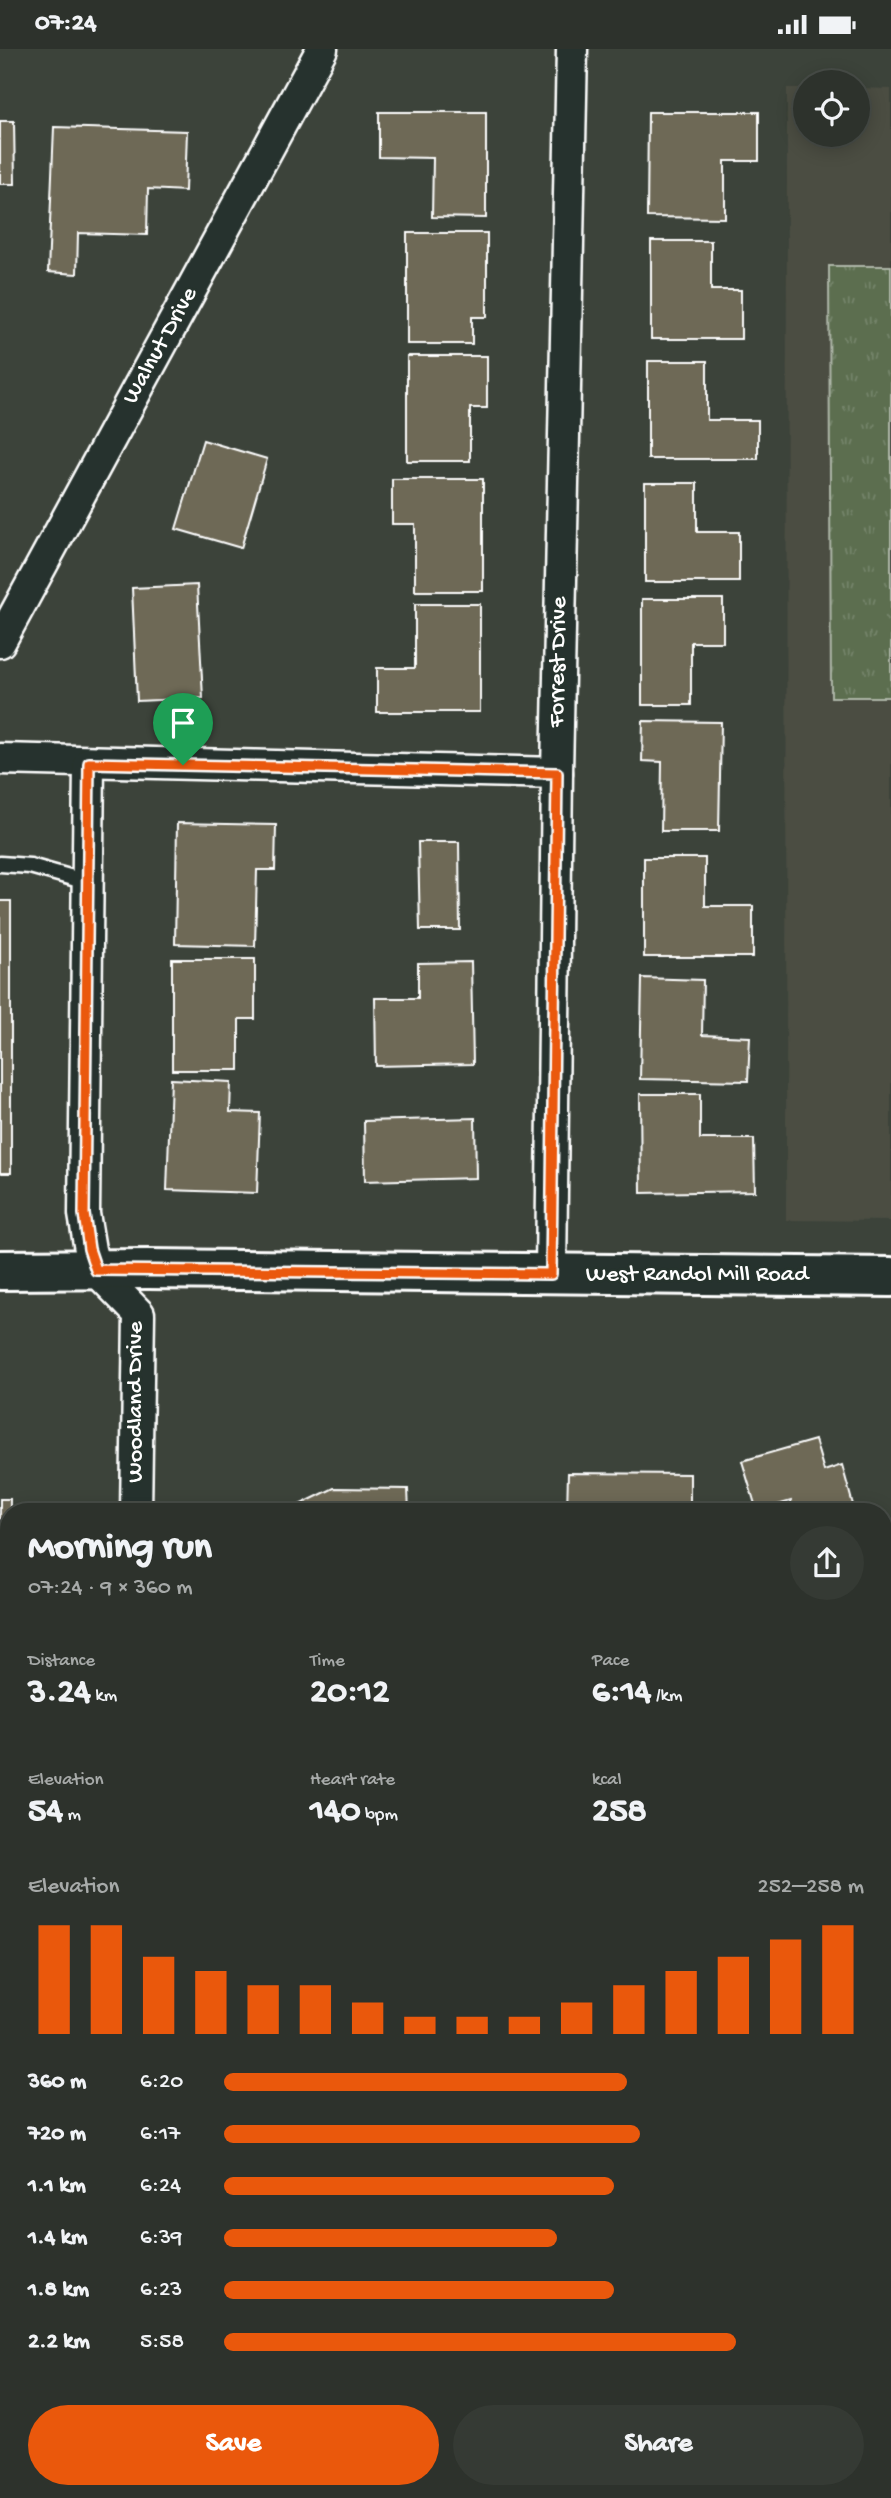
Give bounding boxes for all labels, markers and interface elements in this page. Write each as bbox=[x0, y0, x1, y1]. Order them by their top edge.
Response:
text: 07:24 bbox=[35, 9, 97, 40]
map controls bbox=[793, 70, 870, 147]
button: locate bbox=[793, 70, 870, 147]
street label: Walnut Drive bbox=[117, 282, 205, 410]
street label: Forrest Drive bbox=[543, 596, 575, 729]
pin bbox=[153, 693, 213, 765]
icon: arrive bbox=[164, 704, 202, 742]
street label: West Randol Mill Road bbox=[586, 1261, 810, 1290]
street label: Woodland Drive bbox=[122, 1321, 151, 1483]
button: share bbox=[790, 1526, 864, 1600]
text: Morning run bbox=[28, 1527, 212, 1571]
text: 07:24 · 9 × 360 m bbox=[28, 1575, 192, 1602]
text: Distance bbox=[28, 1650, 95, 1673]
text: Time bbox=[310, 1650, 345, 1673]
text: Pace bbox=[592, 1650, 629, 1673]
text: 3.24 bbox=[28, 1673, 91, 1714]
text: 20:12 bbox=[310, 1673, 389, 1714]
text: 6:14 bbox=[592, 1673, 651, 1714]
text: km bbox=[91, 1685, 117, 1708]
text: /km bbox=[651, 1685, 682, 1708]
text: Elevation bbox=[28, 1769, 104, 1792]
text: Heart rate bbox=[310, 1769, 395, 1792]
text: kcal bbox=[592, 1769, 622, 1792]
text: 54 bbox=[28, 1792, 63, 1833]
text: 140 bbox=[310, 1792, 361, 1833]
text: 258 bbox=[592, 1792, 647, 1833]
text: m bbox=[63, 1804, 81, 1827]
text: bpm bbox=[361, 1804, 398, 1827]
text: Elevation bbox=[28, 1874, 119, 1901]
text: 252–258 m bbox=[758, 1874, 864, 1901]
text: 360 m bbox=[28, 2069, 86, 2096]
text: 6:20 bbox=[140, 2069, 183, 2096]
text: 720 m bbox=[28, 2121, 86, 2148]
text: 6:17 bbox=[140, 2121, 180, 2148]
text: 1.1 km bbox=[28, 2173, 86, 2200]
text: 6:24 bbox=[140, 2173, 181, 2200]
text: 1.4 km bbox=[28, 2225, 87, 2252]
text: 6:39 bbox=[140, 2225, 182, 2252]
text: 1.8 km bbox=[28, 2277, 89, 2304]
text: 6:23 bbox=[140, 2277, 182, 2304]
text: 2.2 km bbox=[28, 2329, 90, 2356]
text: 5:58 bbox=[140, 2329, 184, 2356]
button: Save bbox=[28, 2405, 439, 2485]
button: Share bbox=[453, 2405, 864, 2485]

